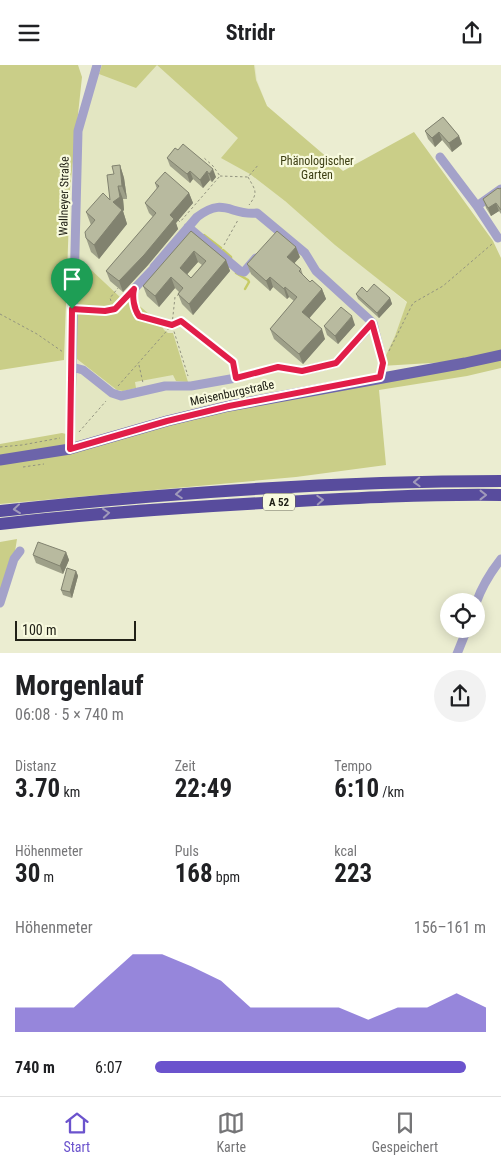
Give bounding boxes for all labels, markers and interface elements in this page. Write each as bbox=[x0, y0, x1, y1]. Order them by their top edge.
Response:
icon: menu bbox=[15, 19, 43, 47]
icon: share bbox=[458, 19, 486, 47]
text: Stridr bbox=[226, 20, 275, 45]
park label: Phänologischer Garten bbox=[280, 154, 354, 182]
street label: Wallneyer Straße bbox=[56, 156, 72, 236]
pin bbox=[51, 258, 93, 309]
icon: arrive bbox=[58, 265, 86, 293]
street label: Meisenburgstraße bbox=[189, 377, 276, 409]
one-way arrow bbox=[413, 477, 421, 488]
one-way arrow bbox=[174, 489, 182, 500]
one-way arrow bbox=[480, 490, 487, 500]
road number: A 52 bbox=[263, 493, 295, 511]
one-way arrow bbox=[317, 494, 325, 505]
one-way arrow bbox=[12, 503, 20, 514]
one-way arrow bbox=[102, 508, 110, 519]
map controls bbox=[440, 593, 485, 638]
button: locate bbox=[440, 593, 485, 638]
scale bar bbox=[15, 619, 136, 642]
text: 100 m bbox=[22, 622, 57, 638]
text: Morgenlauf bbox=[15, 669, 144, 702]
button: share bbox=[434, 670, 486, 722]
text: 06:08 · 5 × 740 m bbox=[15, 705, 124, 724]
text: Distanz bbox=[15, 758, 56, 774]
text: Zeit bbox=[175, 758, 196, 774]
text: Tempo bbox=[334, 758, 372, 774]
text: 3.70 bbox=[15, 774, 60, 803]
text: 22:49 bbox=[175, 774, 232, 803]
text: 6:10 bbox=[334, 774, 379, 803]
text: km bbox=[60, 784, 80, 800]
text: /km bbox=[379, 784, 404, 800]
text: Höhenmeter bbox=[15, 843, 83, 859]
text: Puls bbox=[175, 843, 199, 859]
text: kcal bbox=[334, 843, 357, 859]
text: 30 bbox=[15, 859, 40, 888]
text: 168 bbox=[175, 859, 213, 888]
text: 223 bbox=[334, 859, 372, 888]
text: m bbox=[40, 869, 54, 885]
text: bpm bbox=[213, 869, 240, 885]
text: Höhenmeter bbox=[15, 918, 93, 937]
text: 156–161 m bbox=[414, 918, 486, 937]
text: 740 m bbox=[15, 1058, 55, 1077]
text: 6:07 bbox=[95, 1058, 122, 1077]
tab: Start bbox=[63, 1109, 91, 1155]
tab: Karte bbox=[216, 1109, 246, 1155]
tab: Gespeichert bbox=[372, 1109, 438, 1155]

